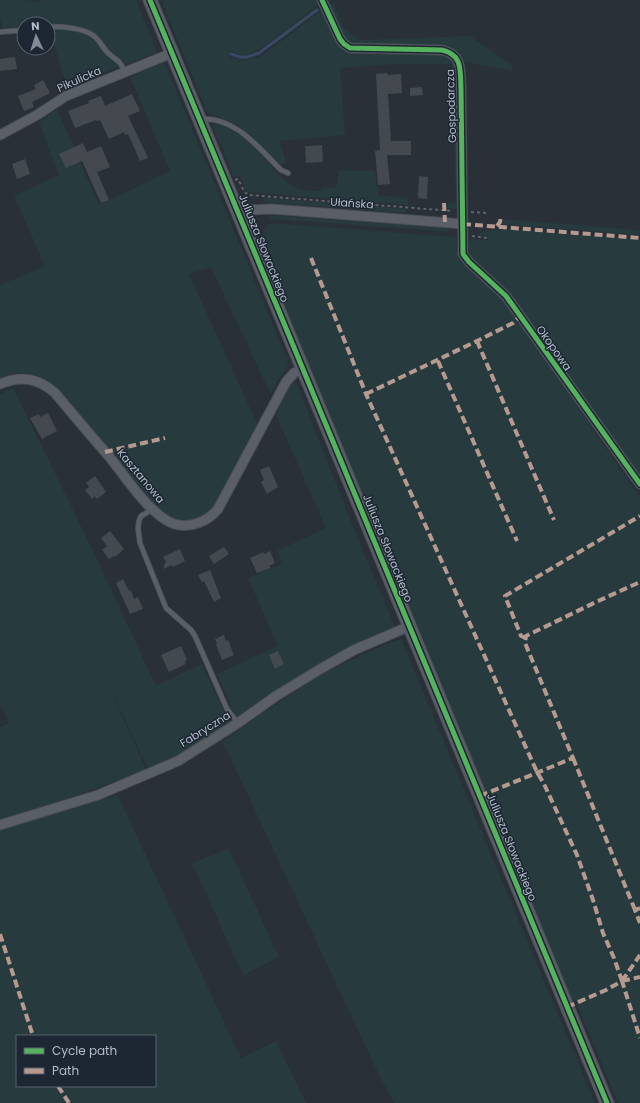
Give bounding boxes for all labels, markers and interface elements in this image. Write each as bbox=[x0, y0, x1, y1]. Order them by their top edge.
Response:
north arrow bbox=[16, 16, 56, 56]
text: N bbox=[31, 18, 40, 34]
street label: Pikulicka bbox=[54, 62, 104, 96]
street label: Gospodarcza bbox=[442, 69, 460, 143]
street label: Juliusza Słowackiego bbox=[235, 191, 293, 305]
street label: Ułańska bbox=[330, 194, 374, 212]
street label: Okopowa bbox=[532, 322, 576, 374]
street label: Kasztanowa bbox=[113, 445, 169, 507]
street label: Juliusza Słowackiego bbox=[359, 491, 417, 605]
street label: Fabryczna bbox=[177, 707, 233, 751]
street label: Juliusza Słowackiego bbox=[483, 790, 541, 904]
legend bbox=[16, 1035, 156, 1087]
text: Cycle path bbox=[52, 1042, 117, 1059]
text: Path bbox=[52, 1062, 79, 1079]

